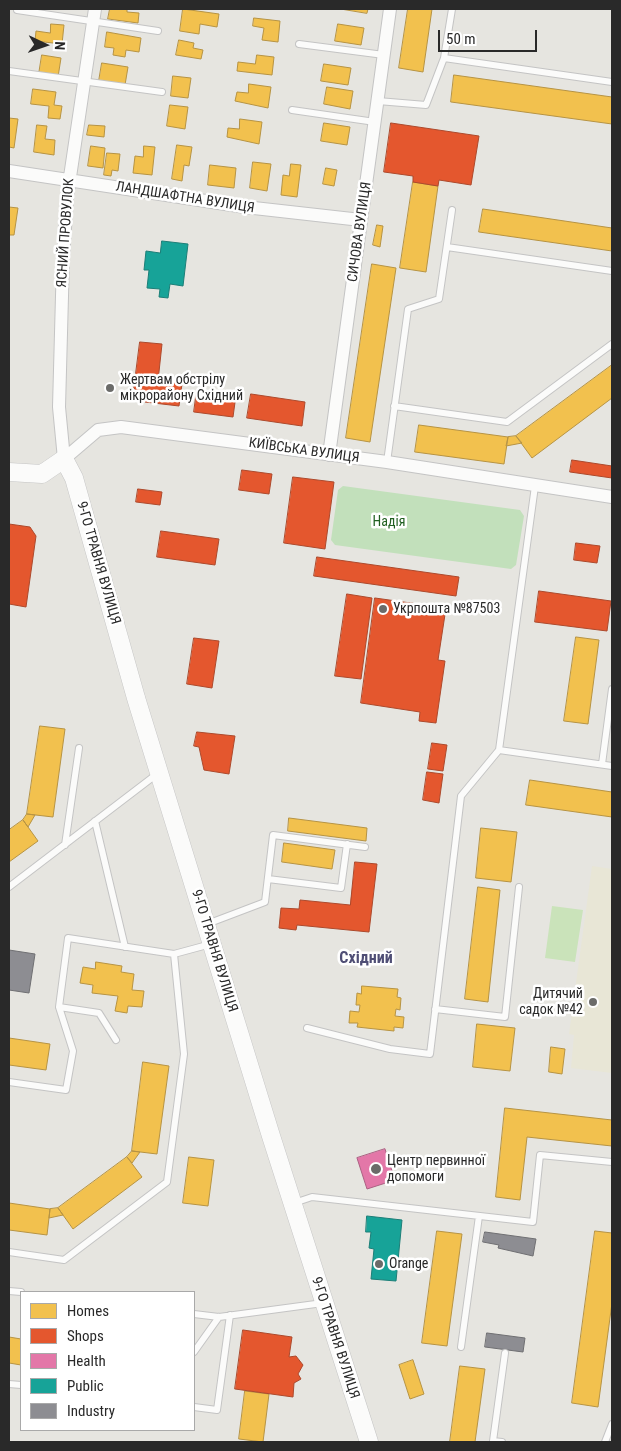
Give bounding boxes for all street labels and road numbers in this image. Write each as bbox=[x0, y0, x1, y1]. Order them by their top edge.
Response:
street label: ЯСНИЙ ПРОВУЛОК bbox=[54, 178, 78, 288]
street label: ЛАНДШАФТНА ВУЛИЦЯ bbox=[114, 179, 256, 217]
street label: СИЧОВА ВУЛИЦЯ bbox=[345, 181, 375, 283]
street label: КИЇВСЬКА ВУЛИЦЯ bbox=[248, 435, 360, 467]
street label: 9-ГО ТРАВНЯ ВУЛИЦЯ bbox=[72, 500, 124, 626]
street label: 9-ГО ТРАВНЯ ВУЛИЦЯ bbox=[187, 888, 241, 1014]
street label: 9-ГО ТРАВНЯ ВУЛИЦЯ bbox=[307, 1275, 363, 1401]

